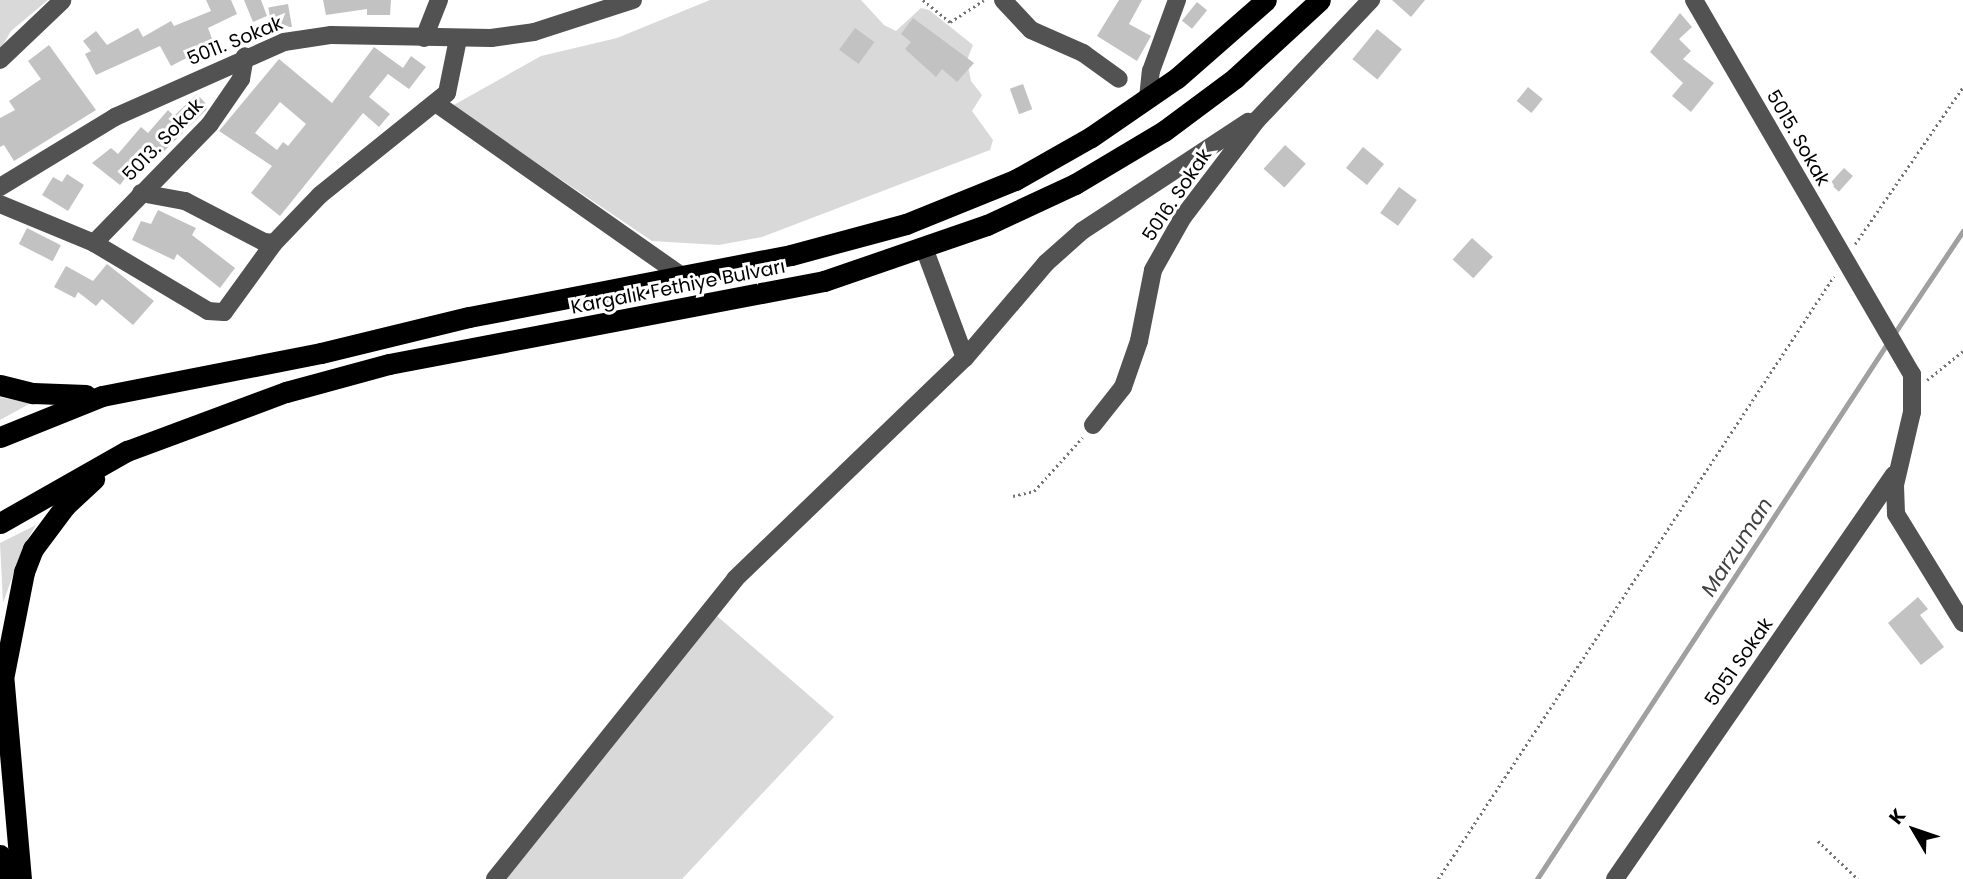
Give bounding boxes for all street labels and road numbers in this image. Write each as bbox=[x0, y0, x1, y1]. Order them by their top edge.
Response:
street label: 5011. Sokak bbox=[184, 12, 286, 70]
street label: 5015. Sokak bbox=[1761, 86, 1835, 190]
street label: 5013. Sokak bbox=[118, 94, 208, 186]
street label: 5016. Sokak bbox=[1138, 144, 1216, 246]
street label: Kargalık Fethiye Bulvarı bbox=[569, 255, 787, 319]
street label: 5051 Sokak bbox=[1700, 613, 1778, 711]

